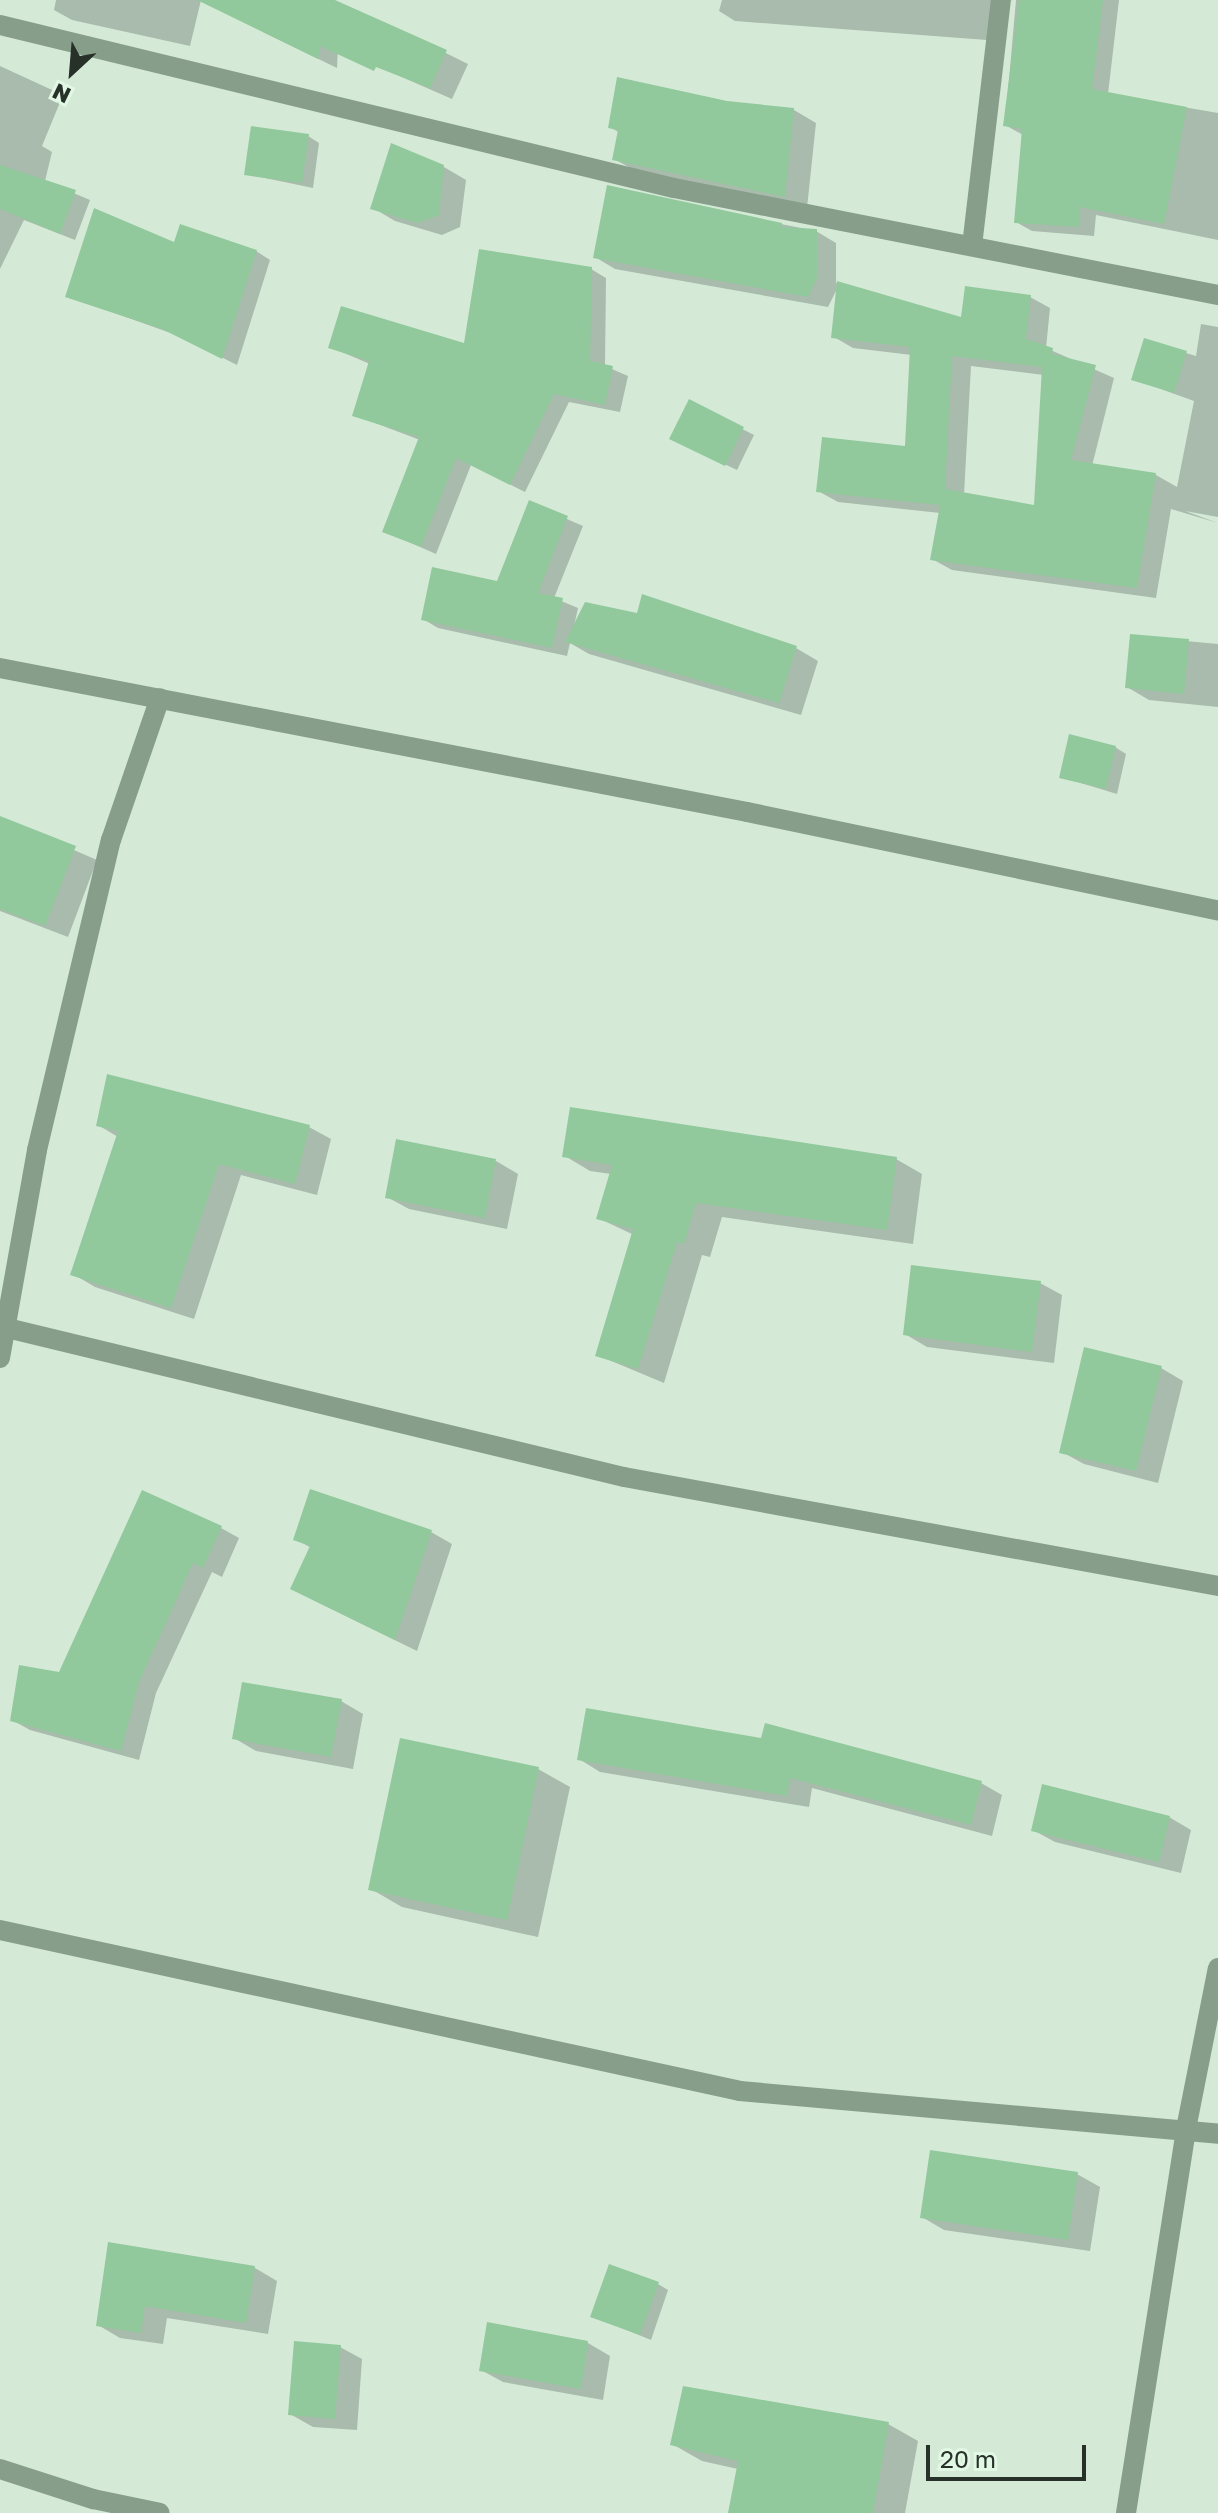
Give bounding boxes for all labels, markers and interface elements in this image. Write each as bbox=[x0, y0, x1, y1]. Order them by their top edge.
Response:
north arrow bbox=[32, 32, 112, 112]
text: N bbox=[48, 78, 75, 110]
scale bar bbox=[930, 2429, 1090, 2479]
text: 20 m bbox=[940, 2444, 996, 2473]

